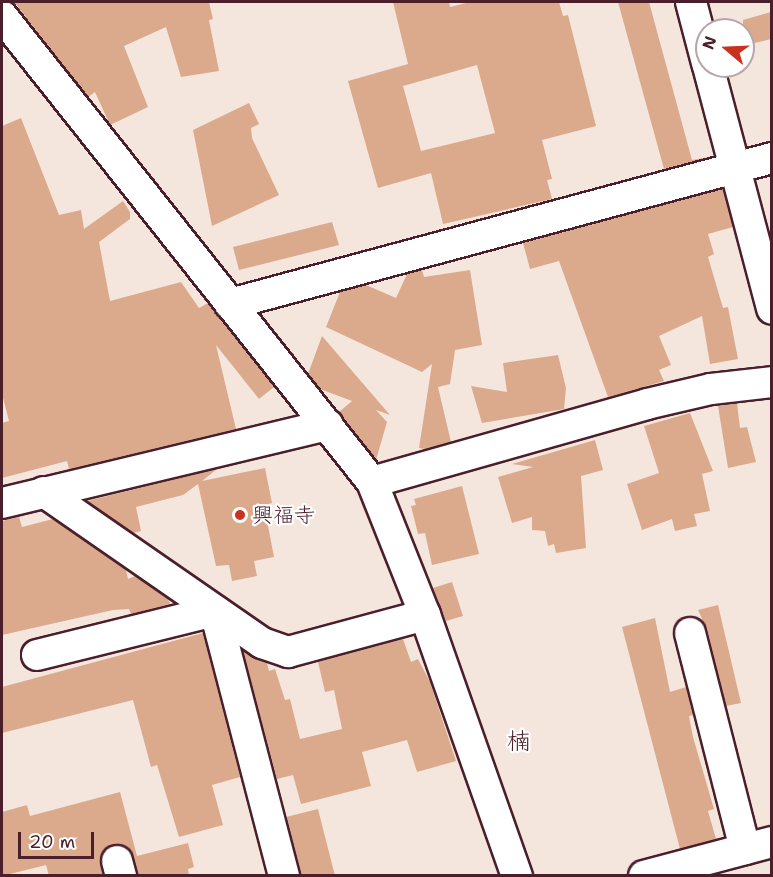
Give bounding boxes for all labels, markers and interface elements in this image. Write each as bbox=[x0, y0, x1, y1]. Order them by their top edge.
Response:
north arrow bbox=[695, 18, 755, 78]
text: N bbox=[697, 33, 721, 52]
place label: 興福寺 bbox=[252, 502, 315, 528]
marker: 興福寺 bbox=[233, 508, 247, 522]
district label: 楠 bbox=[507, 728, 531, 756]
scale bar bbox=[21, 820, 98, 858]
text: 20 m bbox=[29, 830, 75, 854]

